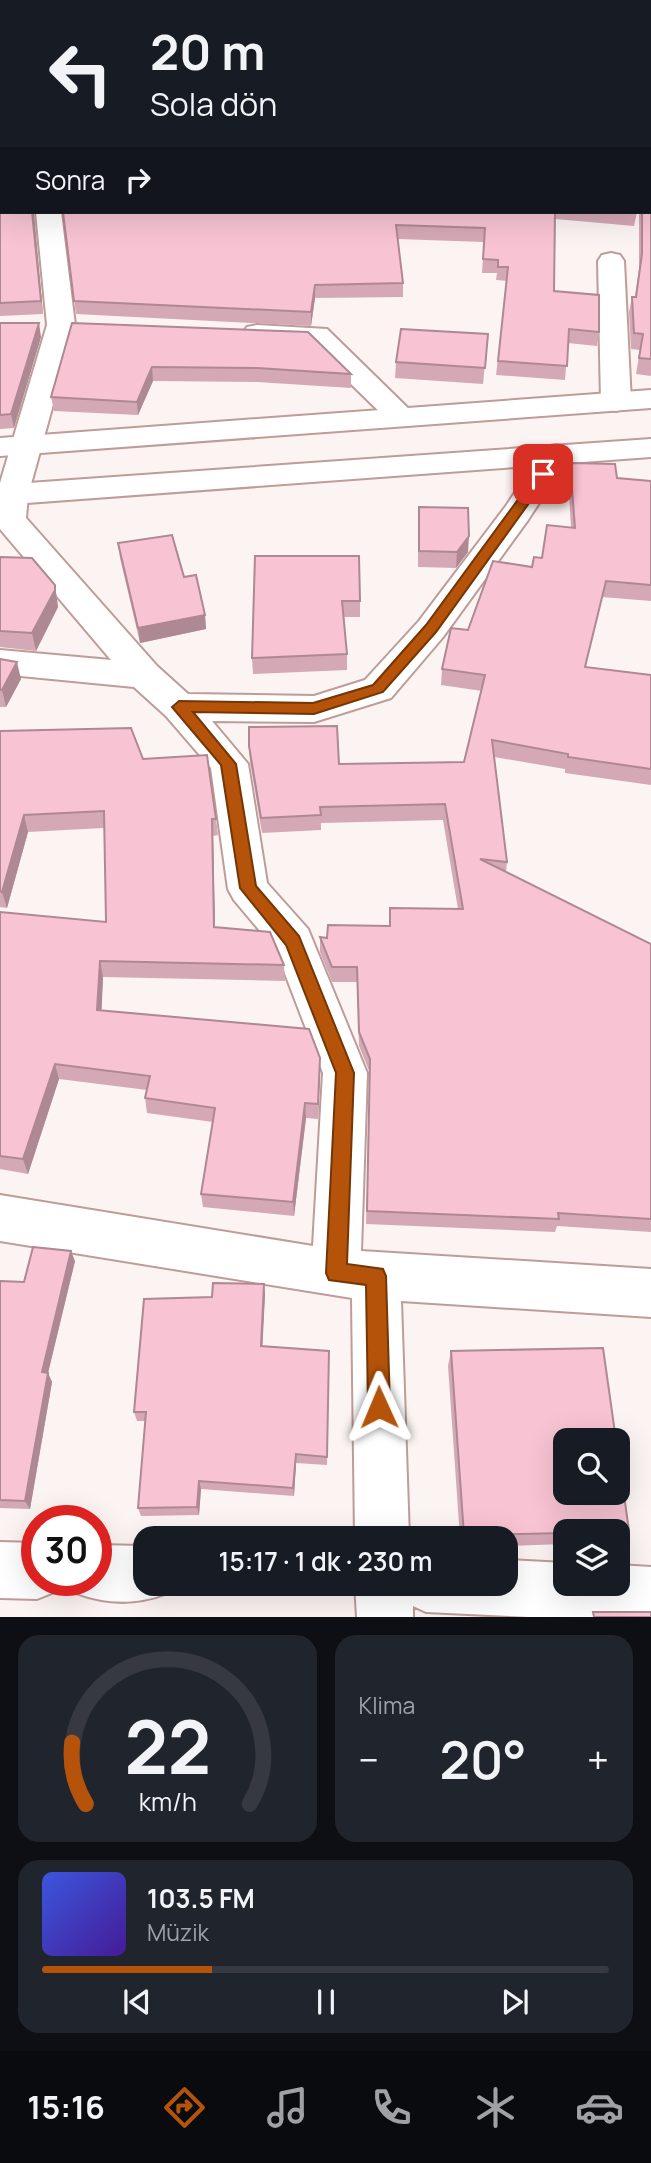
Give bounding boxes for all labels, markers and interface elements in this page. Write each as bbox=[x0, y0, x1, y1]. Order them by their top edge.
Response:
text: 20 m bbox=[150, 18, 265, 85]
icon: left bbox=[35, 28, 126, 119]
text: Sola dön bbox=[150, 82, 277, 126]
icon: right bbox=[119, 161, 157, 199]
text: Sonra bbox=[35, 162, 105, 198]
pin bbox=[513, 444, 573, 504]
icon: arrive bbox=[524, 455, 562, 493]
position arrow bbox=[342, 1370, 416, 1444]
map controls bbox=[553, 1428, 630, 1596]
button: search bbox=[553, 1428, 630, 1505]
speed limit sign: 30 bbox=[21, 1505, 112, 1596]
button: layers bbox=[553, 1519, 630, 1596]
text: 15:17 · 1 dk · 230 m bbox=[219, 1543, 432, 1579]
text: Klima bbox=[359, 1689, 415, 1721]
text: 22 bbox=[124, 1697, 211, 1797]
text: 20° bbox=[439, 1724, 527, 1795]
text: − bbox=[359, 1733, 379, 1785]
text: + bbox=[587, 1733, 609, 1785]
text: km/h bbox=[138, 1784, 196, 1819]
text: 103.5 FM bbox=[147, 1880, 255, 1916]
text: Müzik bbox=[147, 1916, 209, 1948]
icon: previous bbox=[118, 1983, 156, 2021]
icon: pause bbox=[307, 1983, 345, 2021]
icon: next bbox=[496, 1983, 534, 2021]
icon: directions bbox=[160, 2083, 209, 2132]
icon: music bbox=[263, 2083, 312, 2132]
icon: phone bbox=[367, 2083, 416, 2132]
icon: climate bbox=[471, 2083, 520, 2132]
icon: car bbox=[575, 2083, 624, 2132]
text: 15:16 bbox=[27, 2085, 105, 2129]

